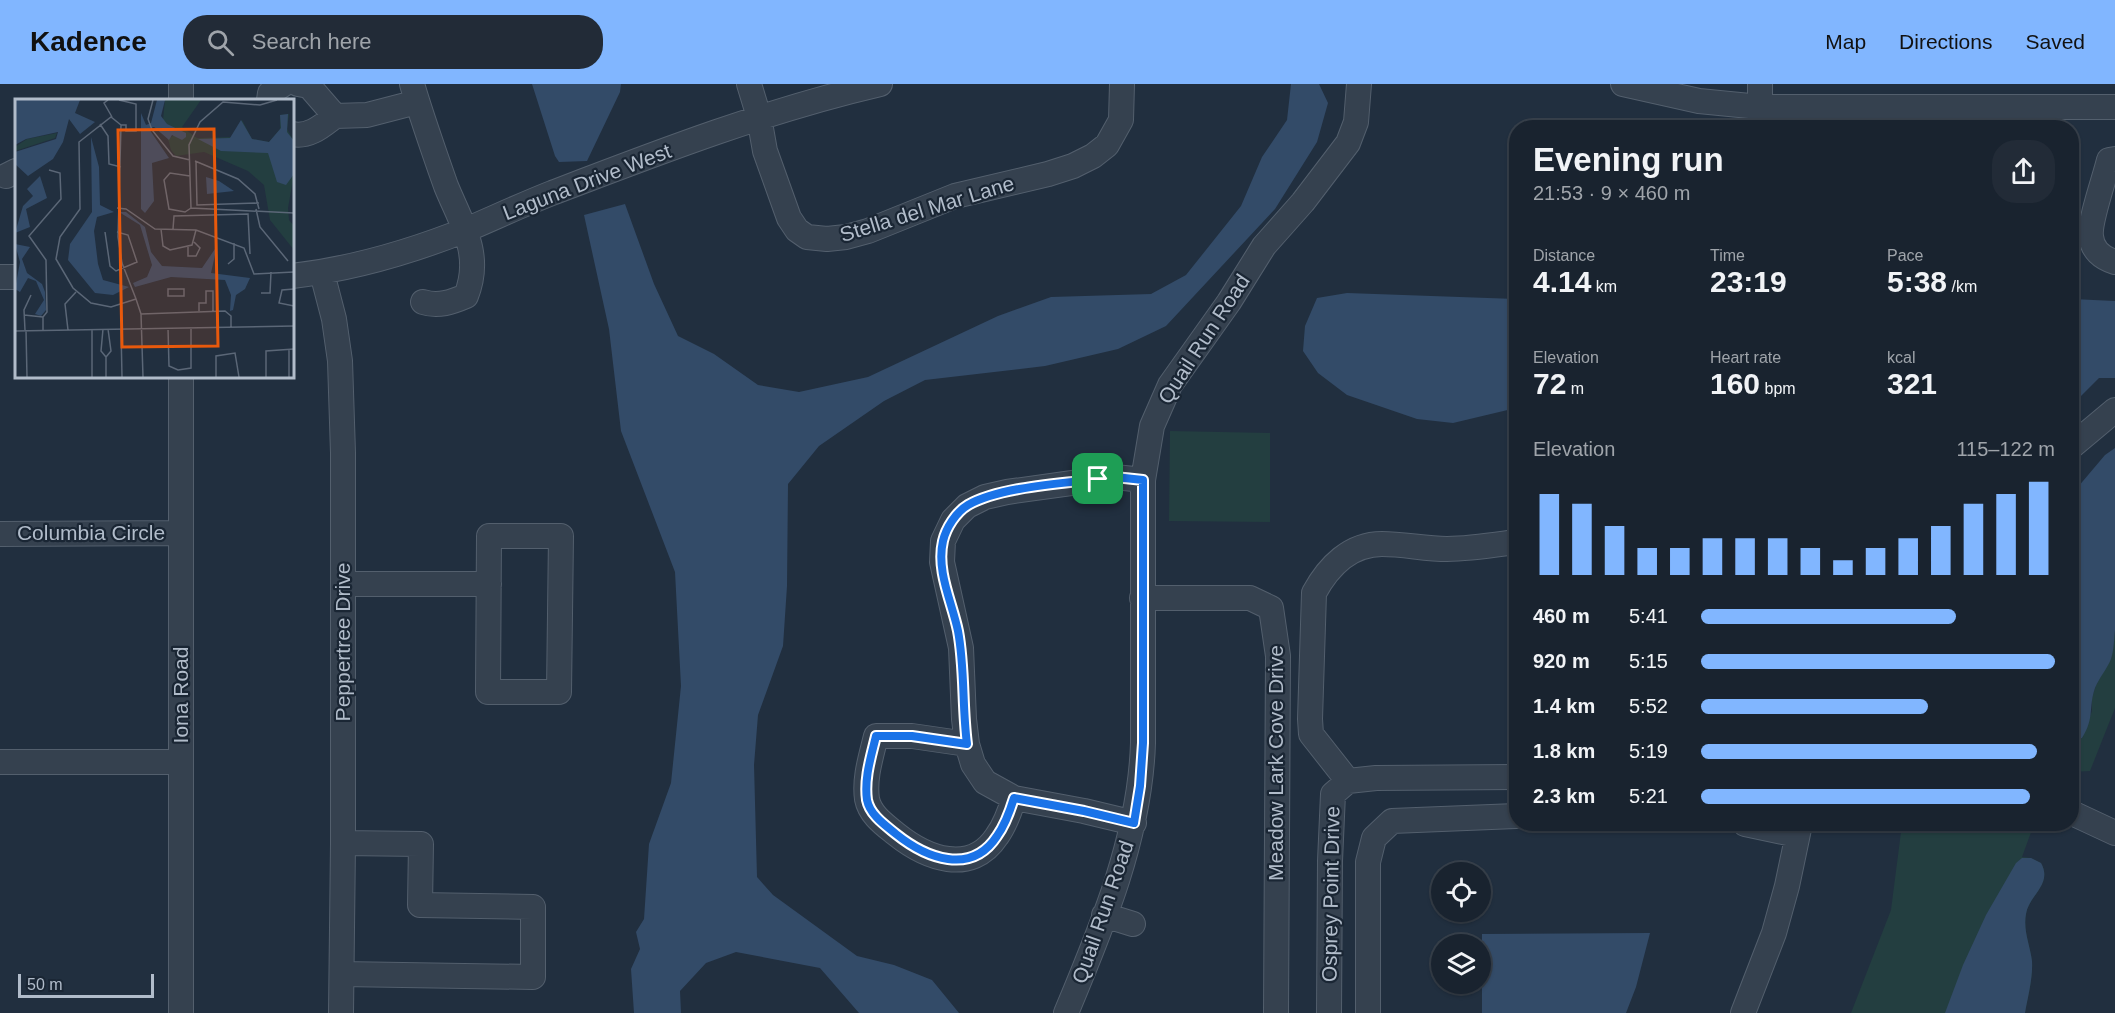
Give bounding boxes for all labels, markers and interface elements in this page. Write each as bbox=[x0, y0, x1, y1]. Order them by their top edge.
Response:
search box bbox=[183, 15, 603, 69]
text: Kadence bbox=[30, 26, 147, 57]
icon: search bbox=[204, 26, 237, 59]
text: Search here bbox=[252, 29, 372, 54]
text: Map bbox=[1825, 30, 1866, 53]
text: Directions bbox=[1899, 30, 1992, 53]
text: Saved bbox=[2025, 30, 2085, 53]
inset map bbox=[15, 99, 294, 378]
street label: Laguna Drive West bbox=[500, 139, 674, 224]
button: share bbox=[1992, 140, 2055, 203]
text: Evening run bbox=[1533, 141, 1724, 178]
street label: Stella del Mar Lane bbox=[837, 171, 1017, 246]
text: 21:53 · 9 × 460 m bbox=[1533, 182, 1690, 204]
text: Distance bbox=[1533, 247, 1595, 264]
text: Time bbox=[1710, 247, 1745, 264]
text: Pace bbox=[1887, 247, 1923, 264]
text: 4.14 bbox=[1533, 265, 1591, 298]
text: 23:19 bbox=[1710, 265, 1787, 298]
text: 5:38 bbox=[1887, 265, 1947, 298]
street label: Quail Run Road bbox=[1153, 270, 1254, 408]
text: km bbox=[1591, 278, 1617, 295]
text: /km bbox=[1947, 278, 1977, 295]
text: Elevation bbox=[1533, 349, 1599, 366]
text: Heart rate bbox=[1710, 349, 1781, 366]
text: kcal bbox=[1887, 349, 1915, 366]
text: 72 bbox=[1533, 367, 1566, 400]
text: 160 bbox=[1710, 367, 1760, 400]
text: 321 bbox=[1887, 367, 1937, 400]
text: m bbox=[1566, 380, 1584, 397]
text: bpm bbox=[1760, 380, 1796, 397]
text: Elevation bbox=[1533, 438, 1615, 460]
text: 115–122 m bbox=[1956, 438, 2055, 460]
pin bbox=[1072, 453, 1123, 504]
icon: arrive bbox=[1081, 462, 1114, 495]
street label: Columbia Circle bbox=[17, 521, 165, 544]
street label: Peppertree Drive bbox=[331, 563, 354, 721]
text: 460 m bbox=[1533, 605, 1590, 627]
text: 5:41 bbox=[1629, 605, 1668, 627]
street label: Meadow Lark Cove Drive bbox=[1264, 645, 1287, 881]
street label: Iona Road bbox=[169, 647, 192, 743]
text: 920 m bbox=[1533, 650, 1590, 672]
text: 5:15 bbox=[1629, 650, 1668, 672]
text: 1.4 km bbox=[1533, 695, 1595, 717]
text: 5:52 bbox=[1629, 695, 1668, 717]
text: 1.8 km bbox=[1533, 740, 1595, 762]
text: 5:19 bbox=[1629, 740, 1668, 762]
text: 2.3 km bbox=[1533, 785, 1595, 807]
text: 5:21 bbox=[1629, 785, 1668, 807]
street label: Osprey Point Drive bbox=[1317, 806, 1344, 982]
street label: Quail Run Road bbox=[1067, 837, 1138, 986]
map controls bbox=[1431, 862, 1491, 994]
button: locate bbox=[1431, 862, 1491, 922]
button: layers bbox=[1431, 934, 1491, 994]
scale bar bbox=[18, 971, 154, 998]
text: 50 m bbox=[27, 976, 63, 993]

